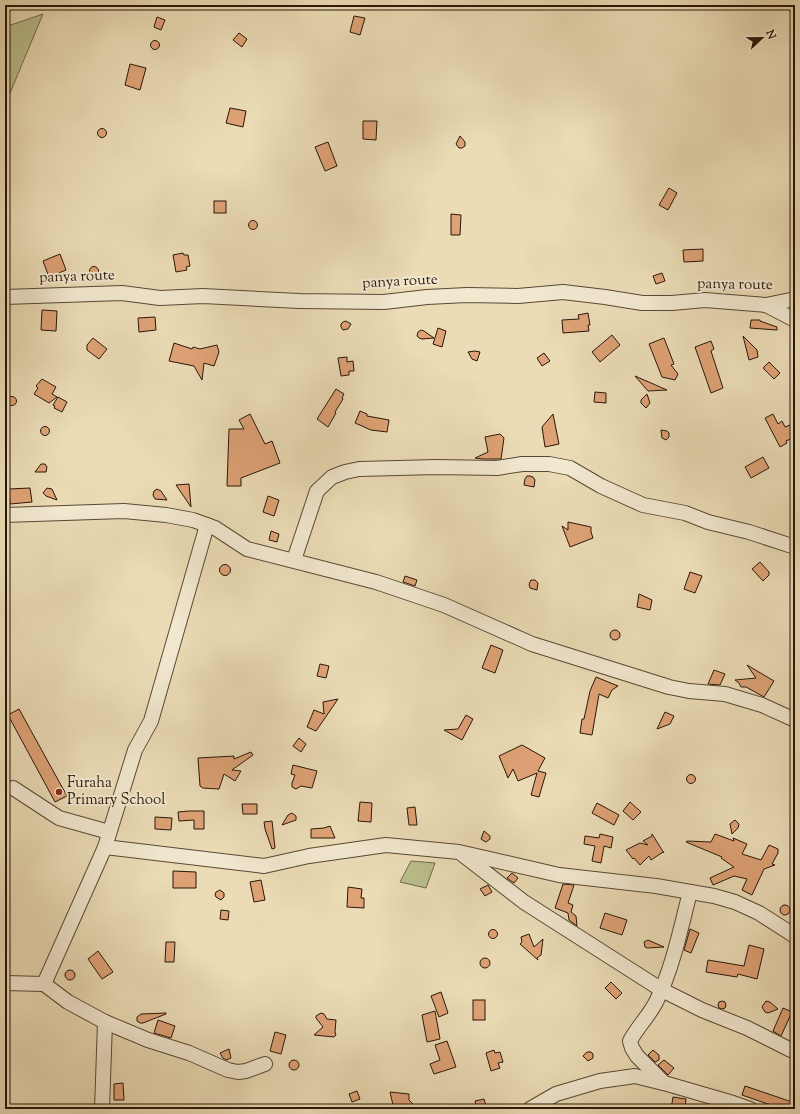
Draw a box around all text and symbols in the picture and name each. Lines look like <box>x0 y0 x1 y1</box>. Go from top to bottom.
north arrow <box>742 18 782 58</box>
text: N <box>761 27 779 42</box>
street label: panya route <box>39 265 115 289</box>
street label: panya route <box>362 270 438 294</box>
street label: panya route <box>697 274 773 296</box>
place label: Furaha Primary School <box>67 773 165 811</box>
marker: Furaha Primary School <box>54 787 64 797</box>

